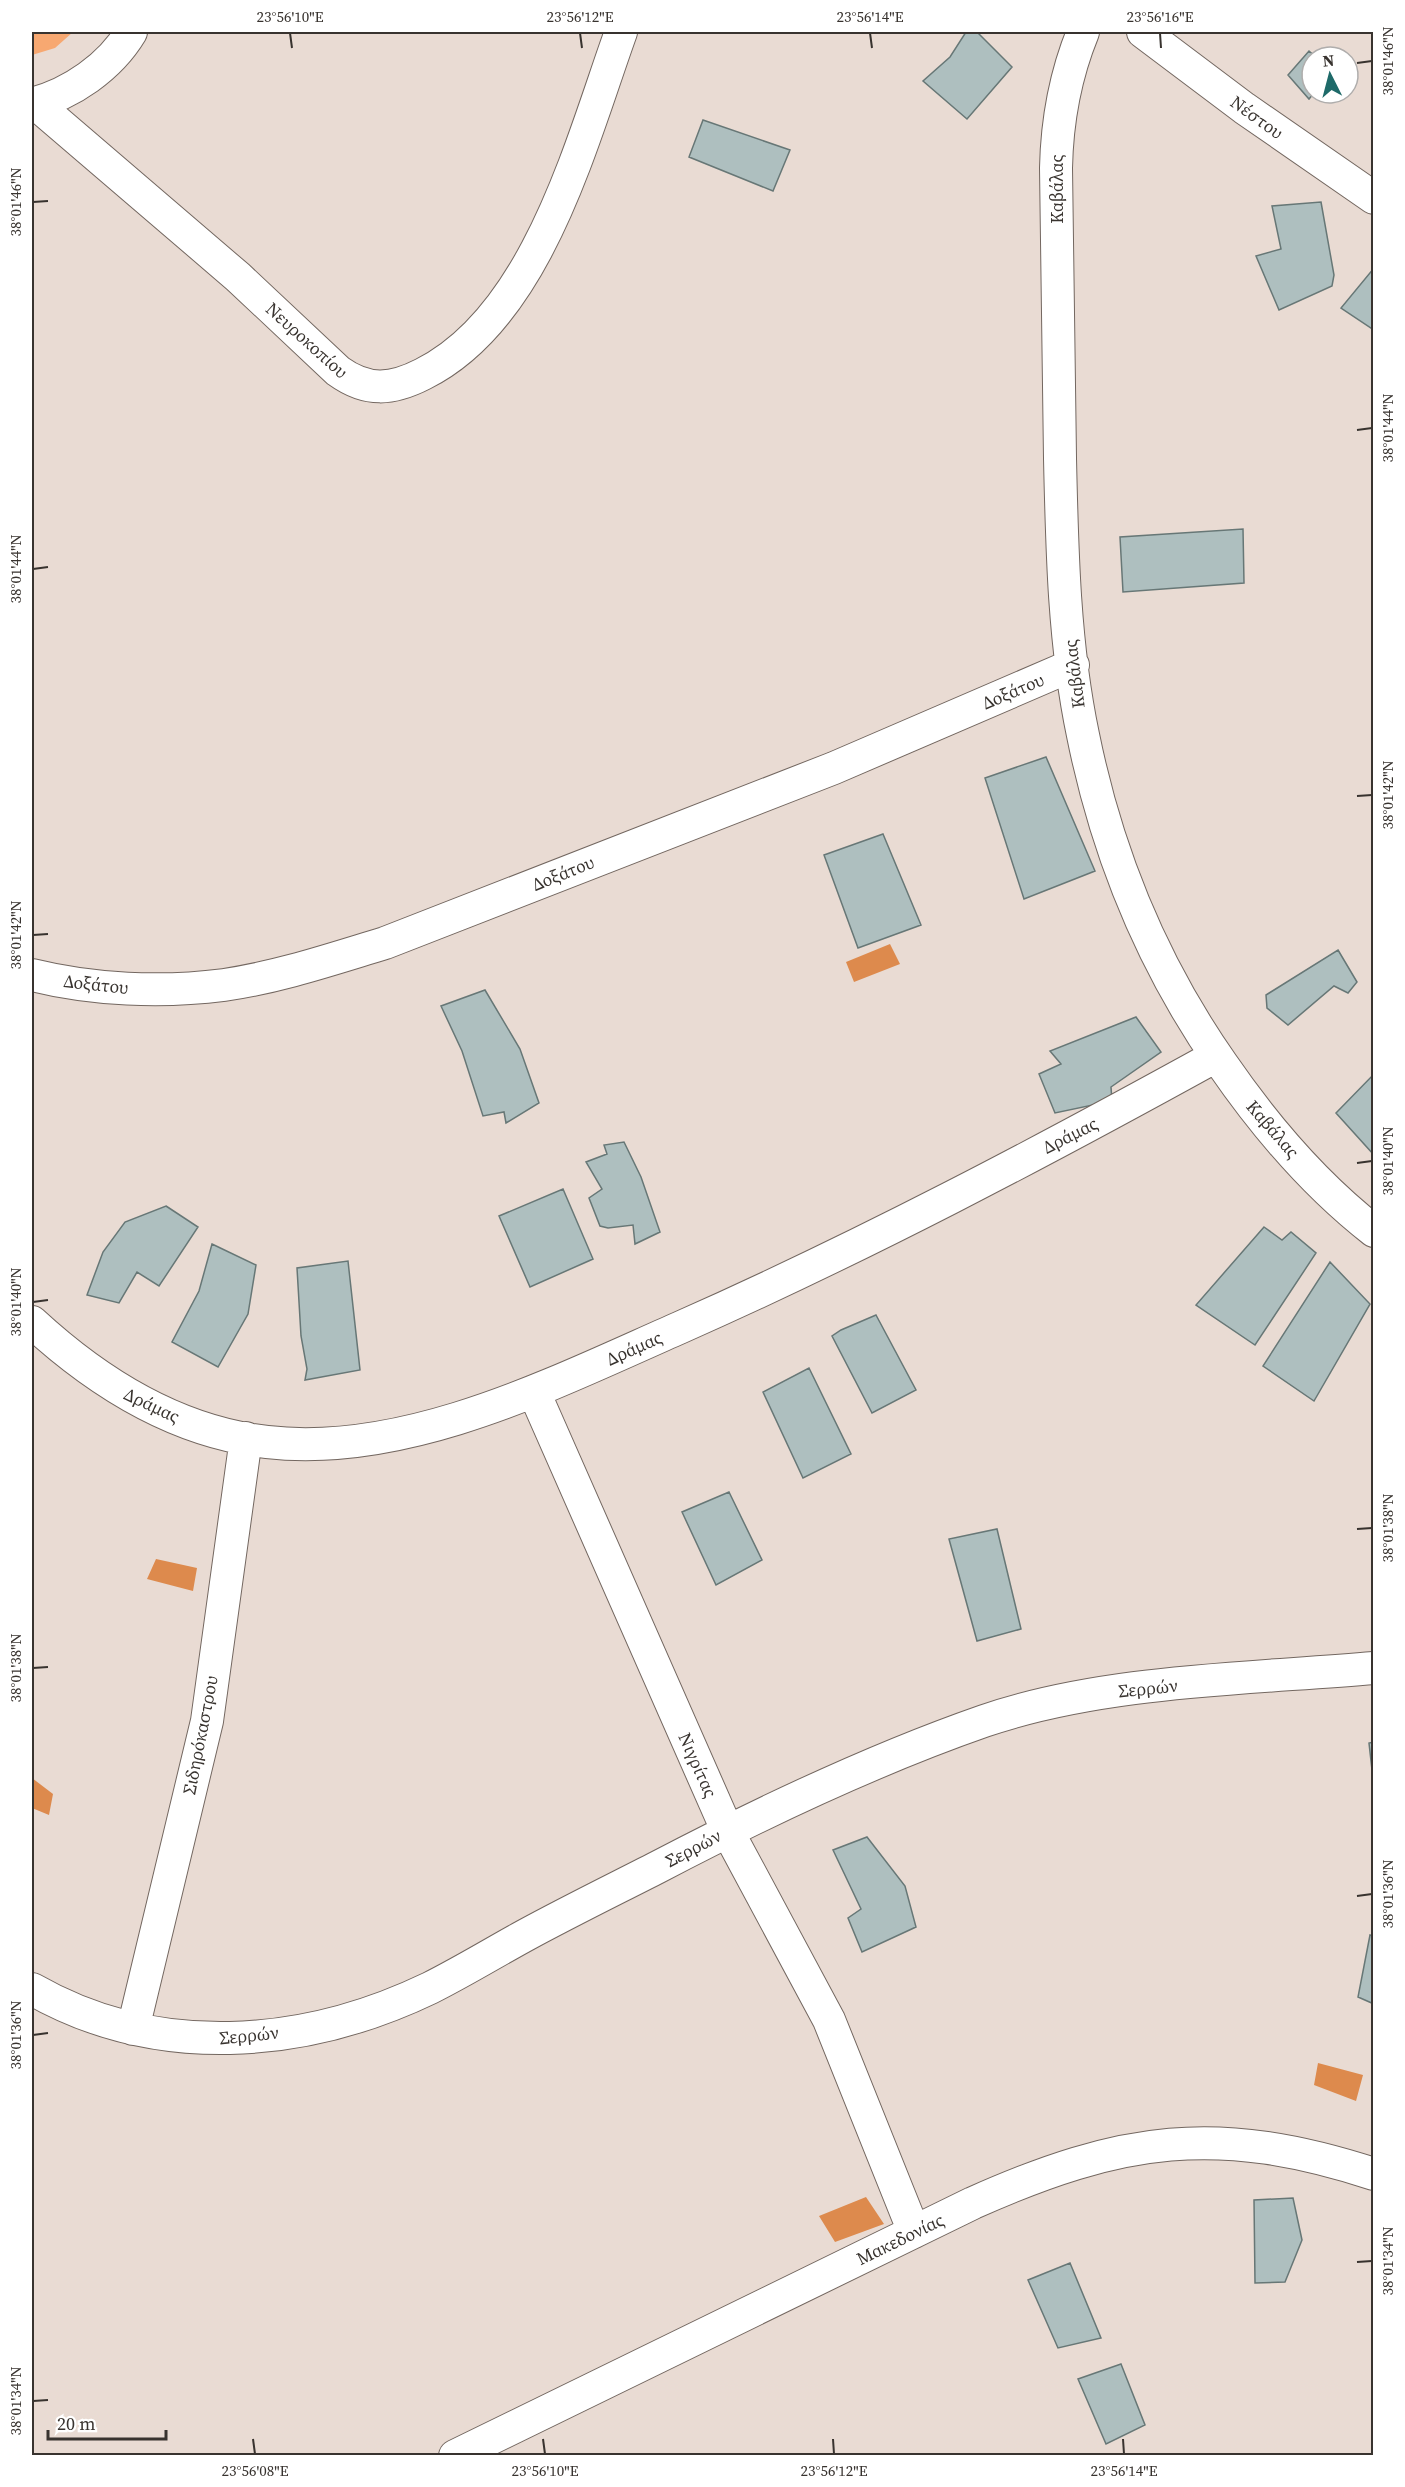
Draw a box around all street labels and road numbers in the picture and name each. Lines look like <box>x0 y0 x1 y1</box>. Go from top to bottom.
street label: Νέστου <box>1226 89 1288 145</box>
street label: Καβάλας <box>1044 154 1069 224</box>
street label: Νευροκοπίου <box>260 296 354 384</box>
street label: Καβάλας <box>1057 638 1091 710</box>
street label: Δοξάτου <box>978 667 1048 715</box>
street label: Δοξάτου <box>528 849 598 897</box>
street label: Δοξάτου <box>62 968 130 1000</box>
street label: Καβάλας <box>1241 1095 1305 1163</box>
street label: Δράμας <box>1038 1111 1102 1159</box>
street label: Δράμας <box>602 1325 666 1371</box>
street label: Δράμας <box>120 1381 184 1429</box>
street label: Σερρών <box>1117 1672 1179 1704</box>
street label: Σιδηρόκαστρου <box>176 1673 224 1797</box>
street label: Νιγρίτας <box>673 1729 723 1801</box>
street label: Σερρών <box>661 1823 725 1873</box>
street label: Σερρών <box>218 2019 280 2051</box>
street label: Μακεδονίας <box>852 2207 948 2271</box>

